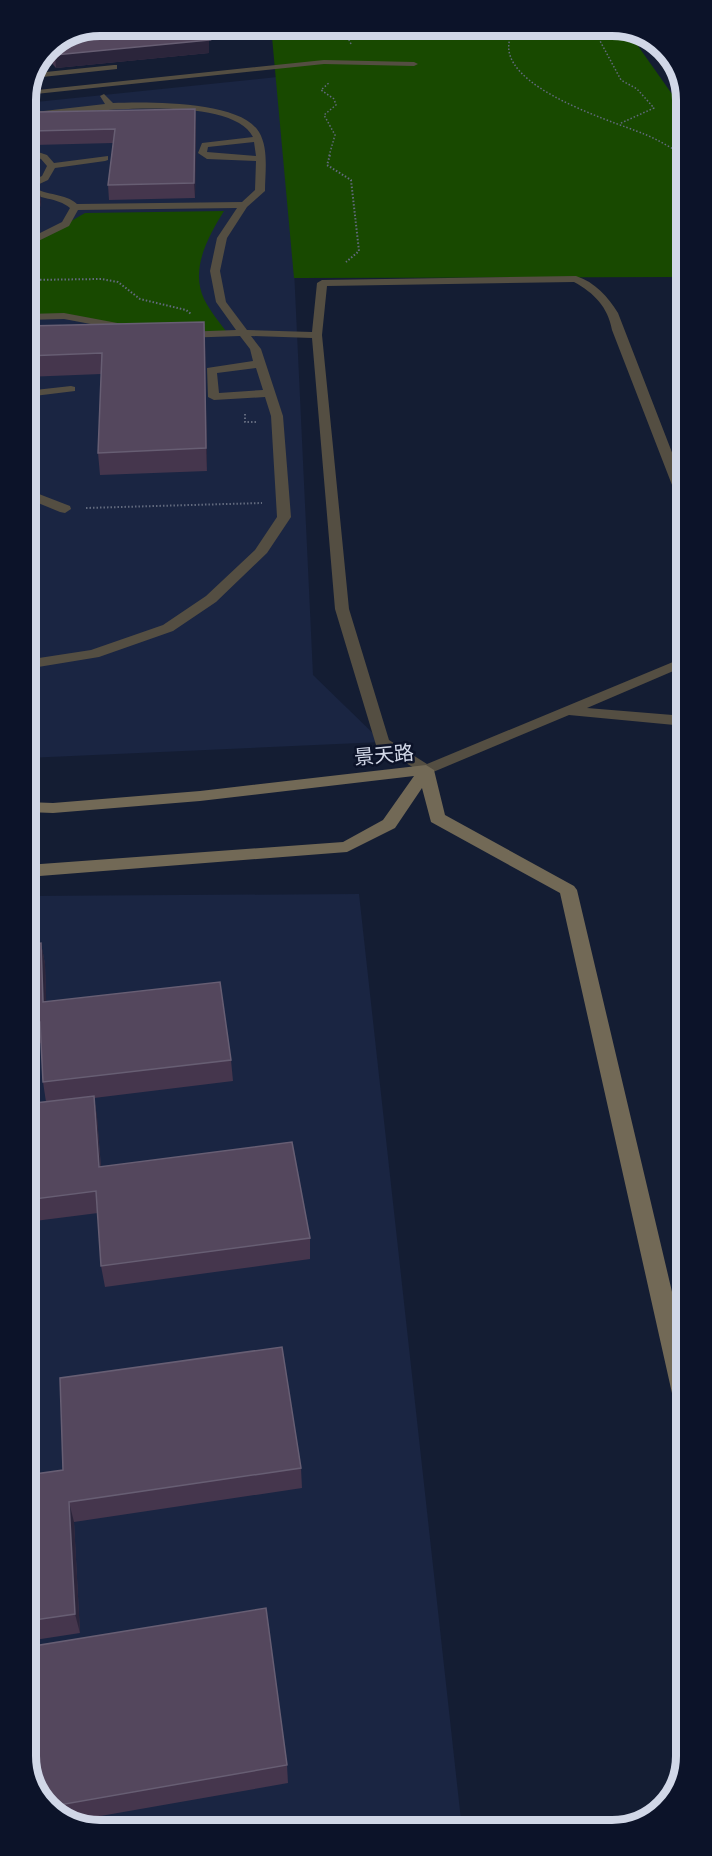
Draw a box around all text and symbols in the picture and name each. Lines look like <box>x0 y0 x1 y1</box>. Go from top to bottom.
street label: 景天路 <box>353 739 415 769</box>

